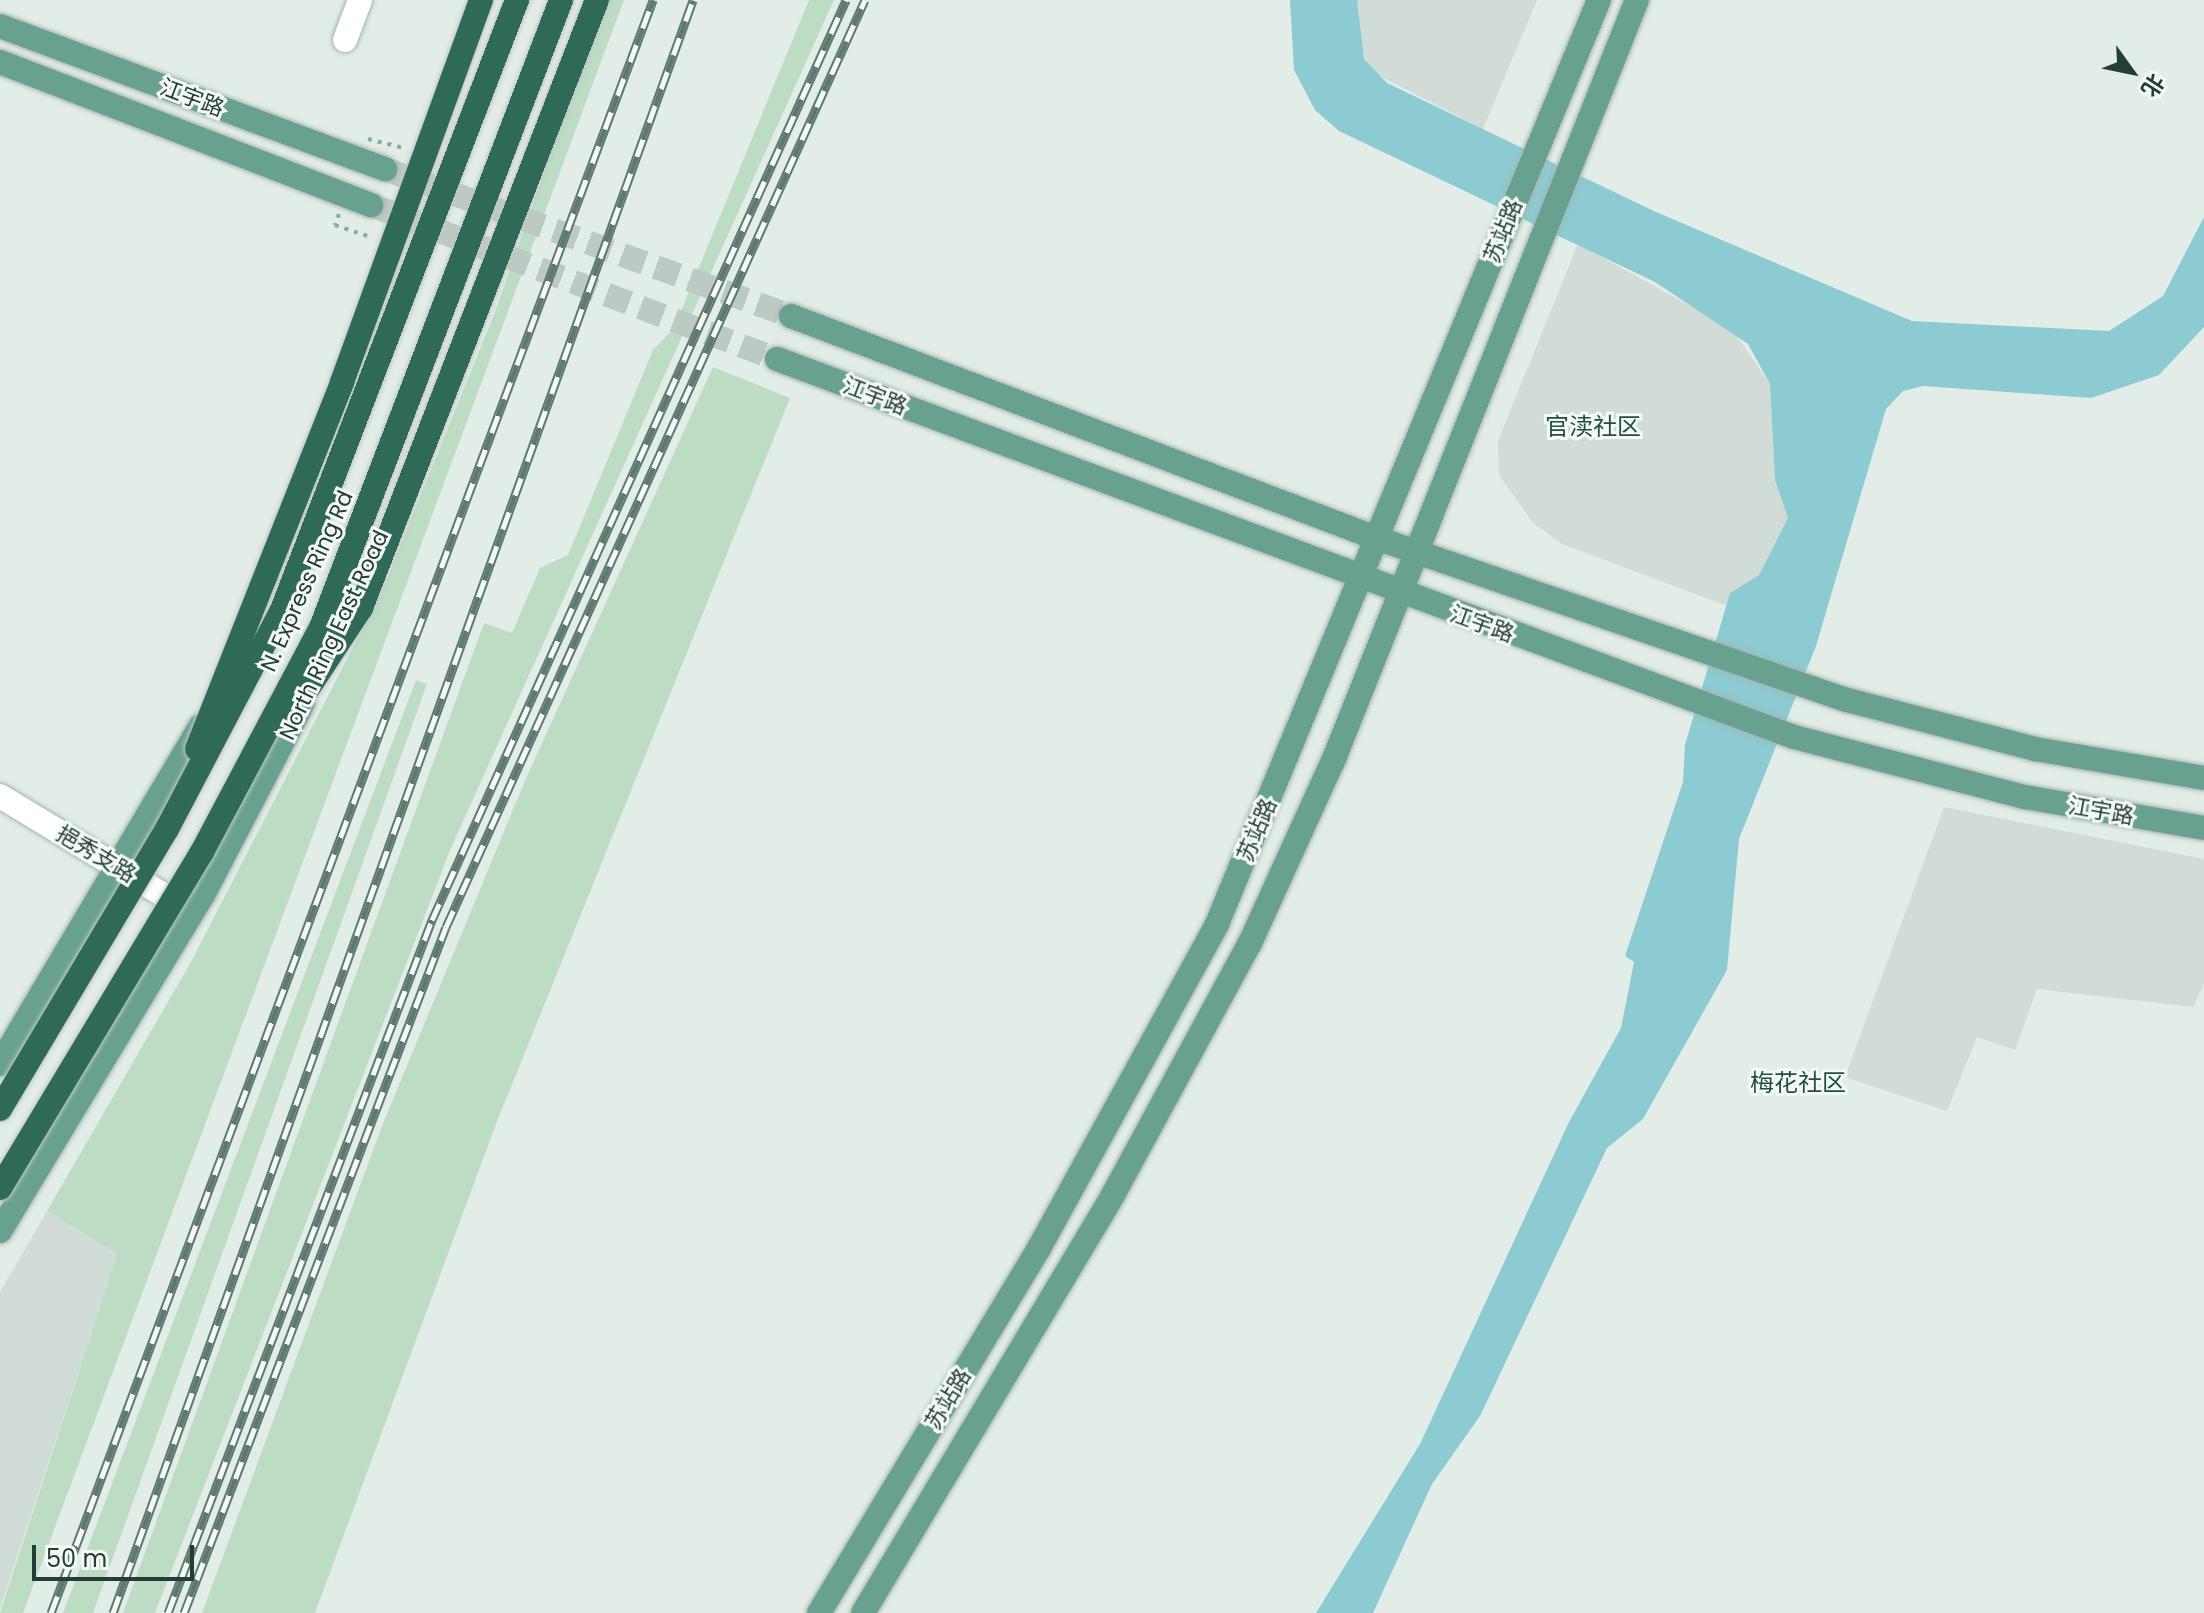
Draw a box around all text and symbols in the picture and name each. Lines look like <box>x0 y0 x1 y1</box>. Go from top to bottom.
north arrow <box>2092 32 2172 112</box>
text: 北 <box>2134 68 2172 103</box>
street label: 江宇路 <box>156 74 228 122</box>
street label: 苏站路 <box>1478 195 1528 267</box>
street label: 江宇路 <box>839 372 911 420</box>
district label: 官渎社区 <box>1545 413 1641 441</box>
street label: N. Express Ring Rd <box>255 486 359 676</box>
street label: North Ring East Road <box>274 526 394 744</box>
street label: 江宇路 <box>1446 600 1518 648</box>
street label: 江宇路 <box>2066 792 2136 830</box>
street label: 苏站路 <box>1232 794 1282 866</box>
street label: 挹秀支路 <box>51 820 141 888</box>
district label: 梅花社区 <box>1750 1069 1846 1097</box>
street label: 苏站路 <box>920 1364 976 1434</box>
scale bar <box>36 1529 198 1579</box>
text: 50 m <box>46 1542 107 1575</box>

